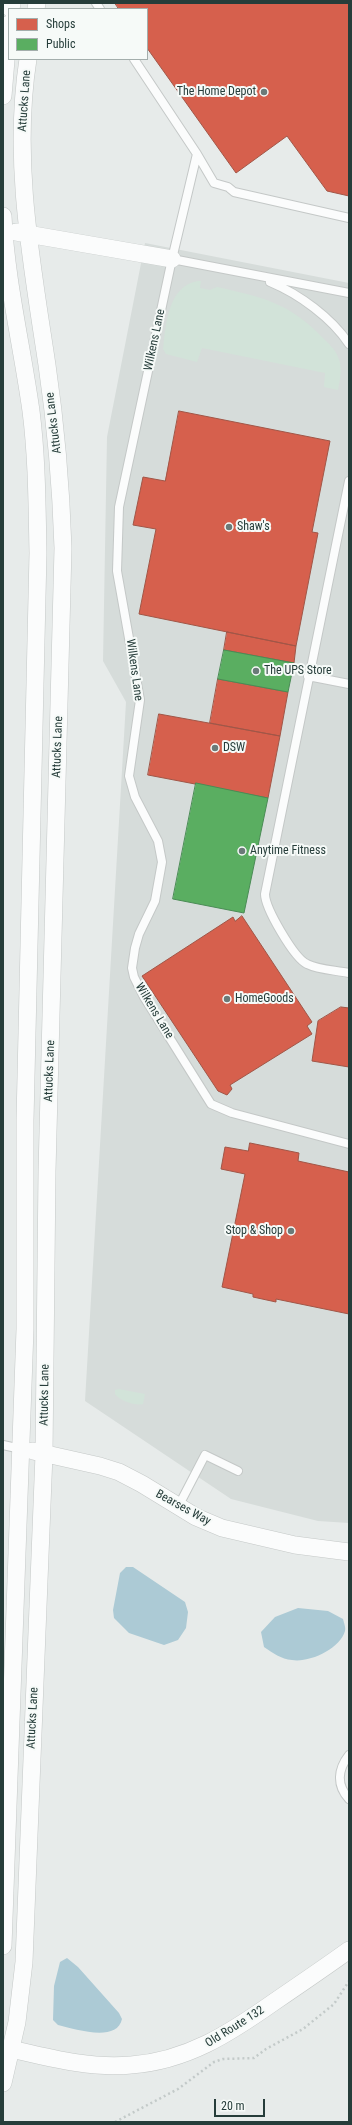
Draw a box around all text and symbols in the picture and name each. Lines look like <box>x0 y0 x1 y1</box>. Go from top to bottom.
legend <box>8 8 148 60</box>
text: Shops <box>46 17 75 31</box>
text: Public <box>46 37 75 51</box>
street label: Attucks Lane <box>16 70 34 132</box>
place label: The Home Depot <box>177 85 256 99</box>
marker: The Home Depot <box>259 87 269 97</box>
street label: Wilkens Lane <box>141 308 169 372</box>
street label: Attucks Lane <box>43 391 65 455</box>
place label: Shaw's <box>237 520 270 534</box>
marker: Shaw's <box>224 522 234 532</box>
street label: Wilkens Lane <box>123 638 145 702</box>
place label: The UPS Store <box>264 664 332 678</box>
marker: The UPS Store <box>251 666 261 676</box>
street label: Attucks Lane <box>50 716 66 778</box>
place label: DSW <box>223 741 245 755</box>
marker: DSW <box>210 743 220 753</box>
place label: Anytime Fitness <box>250 844 326 858</box>
marker: Anytime Fitness <box>237 846 247 856</box>
street label: Wilkens Lane <box>132 981 176 1041</box>
place label: HomeGoods <box>235 992 294 1006</box>
marker: HomeGoods <box>222 994 232 1004</box>
street label: Attucks Lane <box>42 1040 58 1102</box>
place label: Stop & Shop <box>225 1224 283 1238</box>
marker: Stop & Shop <box>286 1226 296 1236</box>
street label: Attucks Lane <box>37 1364 53 1426</box>
street label: Bearses Way <box>153 1487 213 1529</box>
street label: Attucks Lane <box>24 1687 42 1749</box>
street label: Old Route 132 <box>203 2003 267 2051</box>
scale bar <box>216 2091 267 2117</box>
text: 20 m <box>221 2099 245 2113</box>

